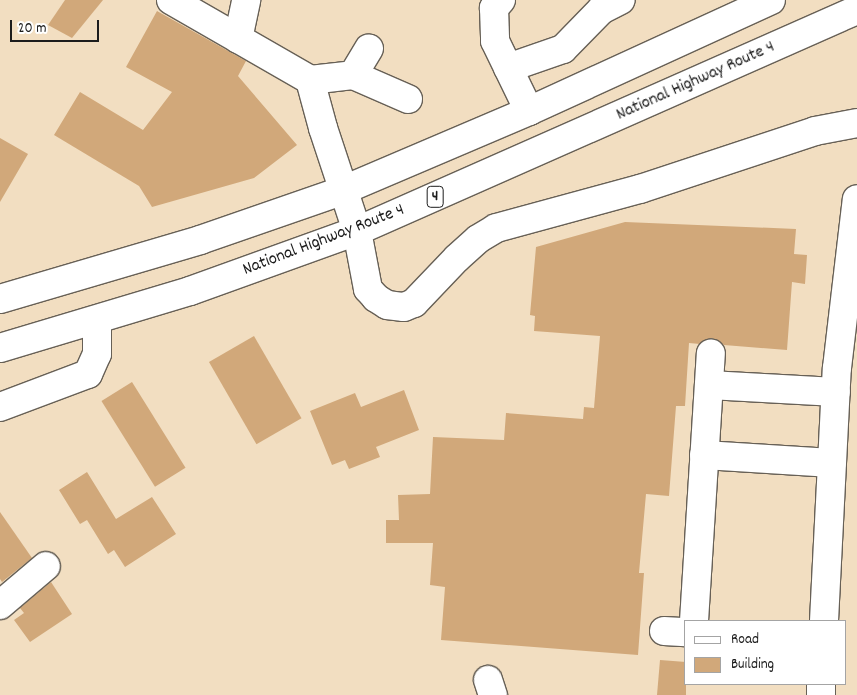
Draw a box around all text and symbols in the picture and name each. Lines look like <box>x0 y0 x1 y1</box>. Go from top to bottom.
scale bar <box>12 10 101 42</box>
text: 20 m <box>18 18 46 40</box>
street label: National Highway Route 4 <box>613 37 779 127</box>
road number: 4 <box>426 183 444 210</box>
street label: National Highway Route 4 <box>240 200 408 282</box>
legend <box>684 620 847 685</box>
text: Road <box>731 629 759 651</box>
text: Building <box>731 654 774 676</box>

